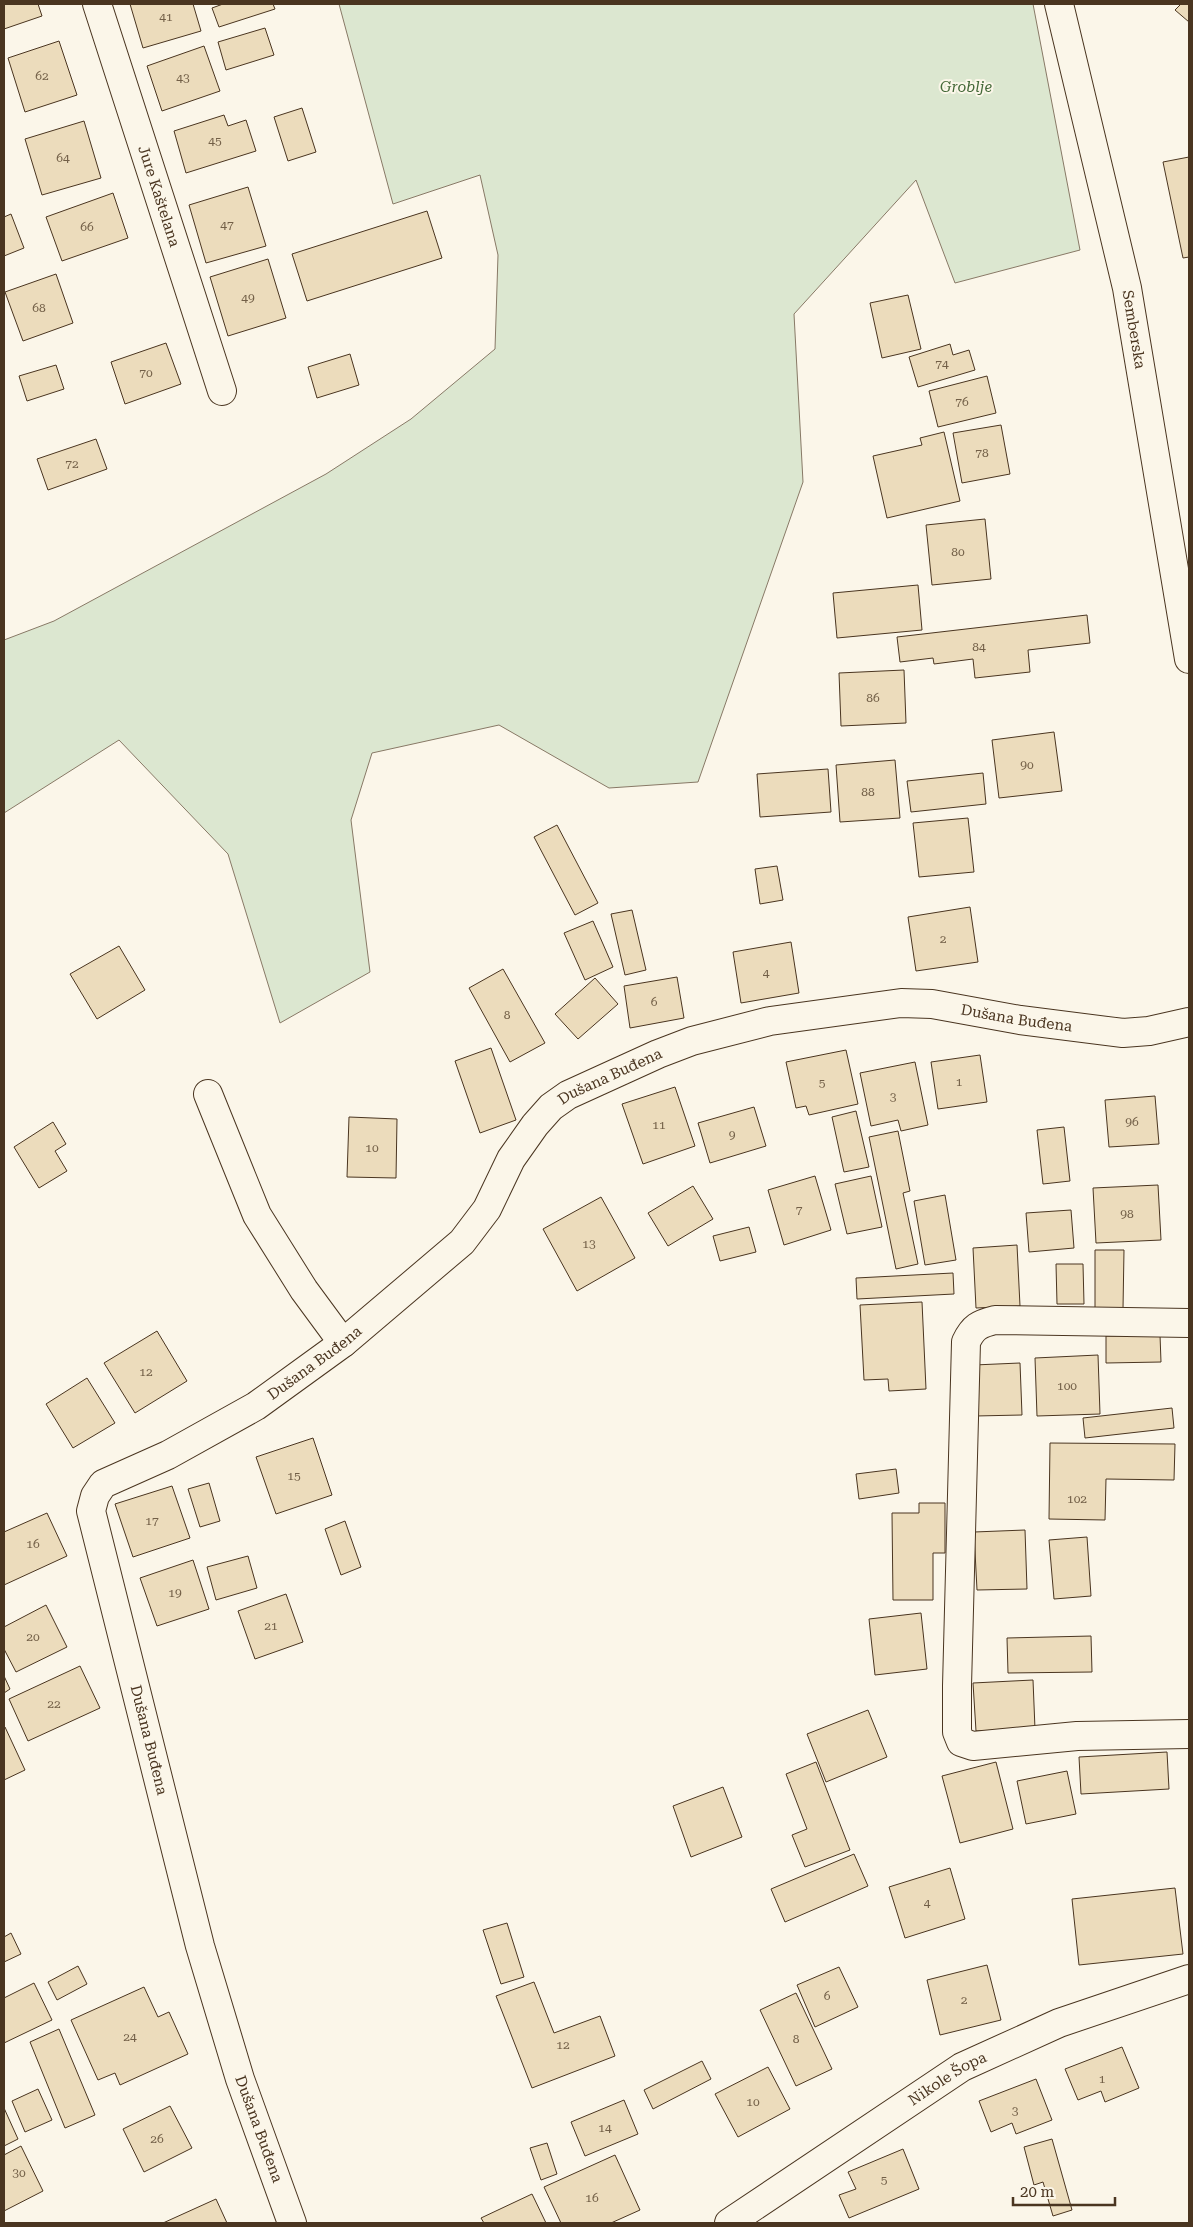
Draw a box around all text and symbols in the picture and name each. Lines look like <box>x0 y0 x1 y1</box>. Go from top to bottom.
house number: 41 <box>159 10 173 24</box>
house number: 62 <box>35 69 49 83</box>
house number: 43 <box>176 71 190 85</box>
park label: Groblje <box>940 78 992 96</box>
house number: 45 <box>208 134 222 148</box>
street label: Jure Kaštelana <box>134 143 184 249</box>
house number: 64 <box>56 151 70 165</box>
house number: 47 <box>220 218 234 232</box>
house number: 66 <box>80 220 94 234</box>
street label: Semberska <box>1118 289 1149 370</box>
house number: 49 <box>241 291 255 305</box>
house number: 68 <box>32 301 46 315</box>
house number: 74 <box>935 357 949 371</box>
house number: 70 <box>139 366 153 380</box>
house number: 76 <box>955 395 969 409</box>
house number: 78 <box>975 446 989 460</box>
house number: 72 <box>65 457 79 471</box>
house number: 80 <box>951 545 965 559</box>
house number: 84 <box>972 640 986 654</box>
house number: 86 <box>866 691 880 705</box>
house number: 90 <box>1020 758 1034 772</box>
house number: 88 <box>861 785 875 799</box>
house number: 2 <box>940 932 947 946</box>
house number: 4 <box>763 966 770 980</box>
house number: 6 <box>651 995 658 1009</box>
street label: Dušana Buđena <box>959 1000 1073 1036</box>
house number: 8 <box>504 1008 511 1022</box>
street label: Dušana Buđena <box>554 1044 665 1108</box>
house number: 1 <box>956 1075 963 1089</box>
house number: 5 <box>819 1076 826 1090</box>
house number: 3 <box>890 1090 897 1104</box>
house number: 96 <box>1125 1115 1139 1129</box>
house number: 11 <box>652 1118 666 1132</box>
house number: 9 <box>729 1128 736 1142</box>
house number: 10 <box>365 1141 379 1155</box>
house number: 7 <box>796 1203 803 1217</box>
house number: 98 <box>1120 1207 1134 1221</box>
house number: 13 <box>582 1237 596 1251</box>
street label: Dušana Buđena <box>264 1322 365 1404</box>
house number: 12 <box>139 1365 153 1379</box>
house number: 100 <box>1057 1379 1077 1393</box>
house number: 15 <box>287 1469 301 1483</box>
house number: 102 <box>1067 1492 1087 1506</box>
house number: 17 <box>145 1514 159 1528</box>
house number: 16 <box>26 1537 40 1551</box>
house number: 19 <box>168 1586 182 1600</box>
house number: 21 <box>264 1619 278 1633</box>
house number: 20 <box>26 1630 40 1644</box>
street label: Dušana Buđena <box>127 1683 171 1797</box>
house number: 22 <box>47 1697 61 1711</box>
house number: 4 <box>924 1896 931 1910</box>
house number: 6 <box>824 1989 831 2003</box>
house number: 2 <box>961 1993 968 2007</box>
house number: 24 <box>123 2030 137 2044</box>
house number: 8 <box>793 2032 800 2046</box>
house number: 12 <box>556 2038 570 2052</box>
street label: Nikole Šopa <box>905 2048 989 2109</box>
house number: 1 <box>1099 2072 1106 2086</box>
street label: Dušana Buđena <box>231 2073 287 2185</box>
house number: 10 <box>746 2095 760 2109</box>
house number: 3 <box>1012 2104 1019 2118</box>
house number: 14 <box>598 2121 612 2135</box>
house number: 26 <box>150 2132 164 2146</box>
house number: 30 <box>12 2166 26 2180</box>
house number: 5 <box>881 2173 888 2187</box>
scale bar <box>1013 2174 1116 2206</box>
text: 20 m <box>1020 2183 1055 2201</box>
house number: 16 <box>585 2191 599 2205</box>

